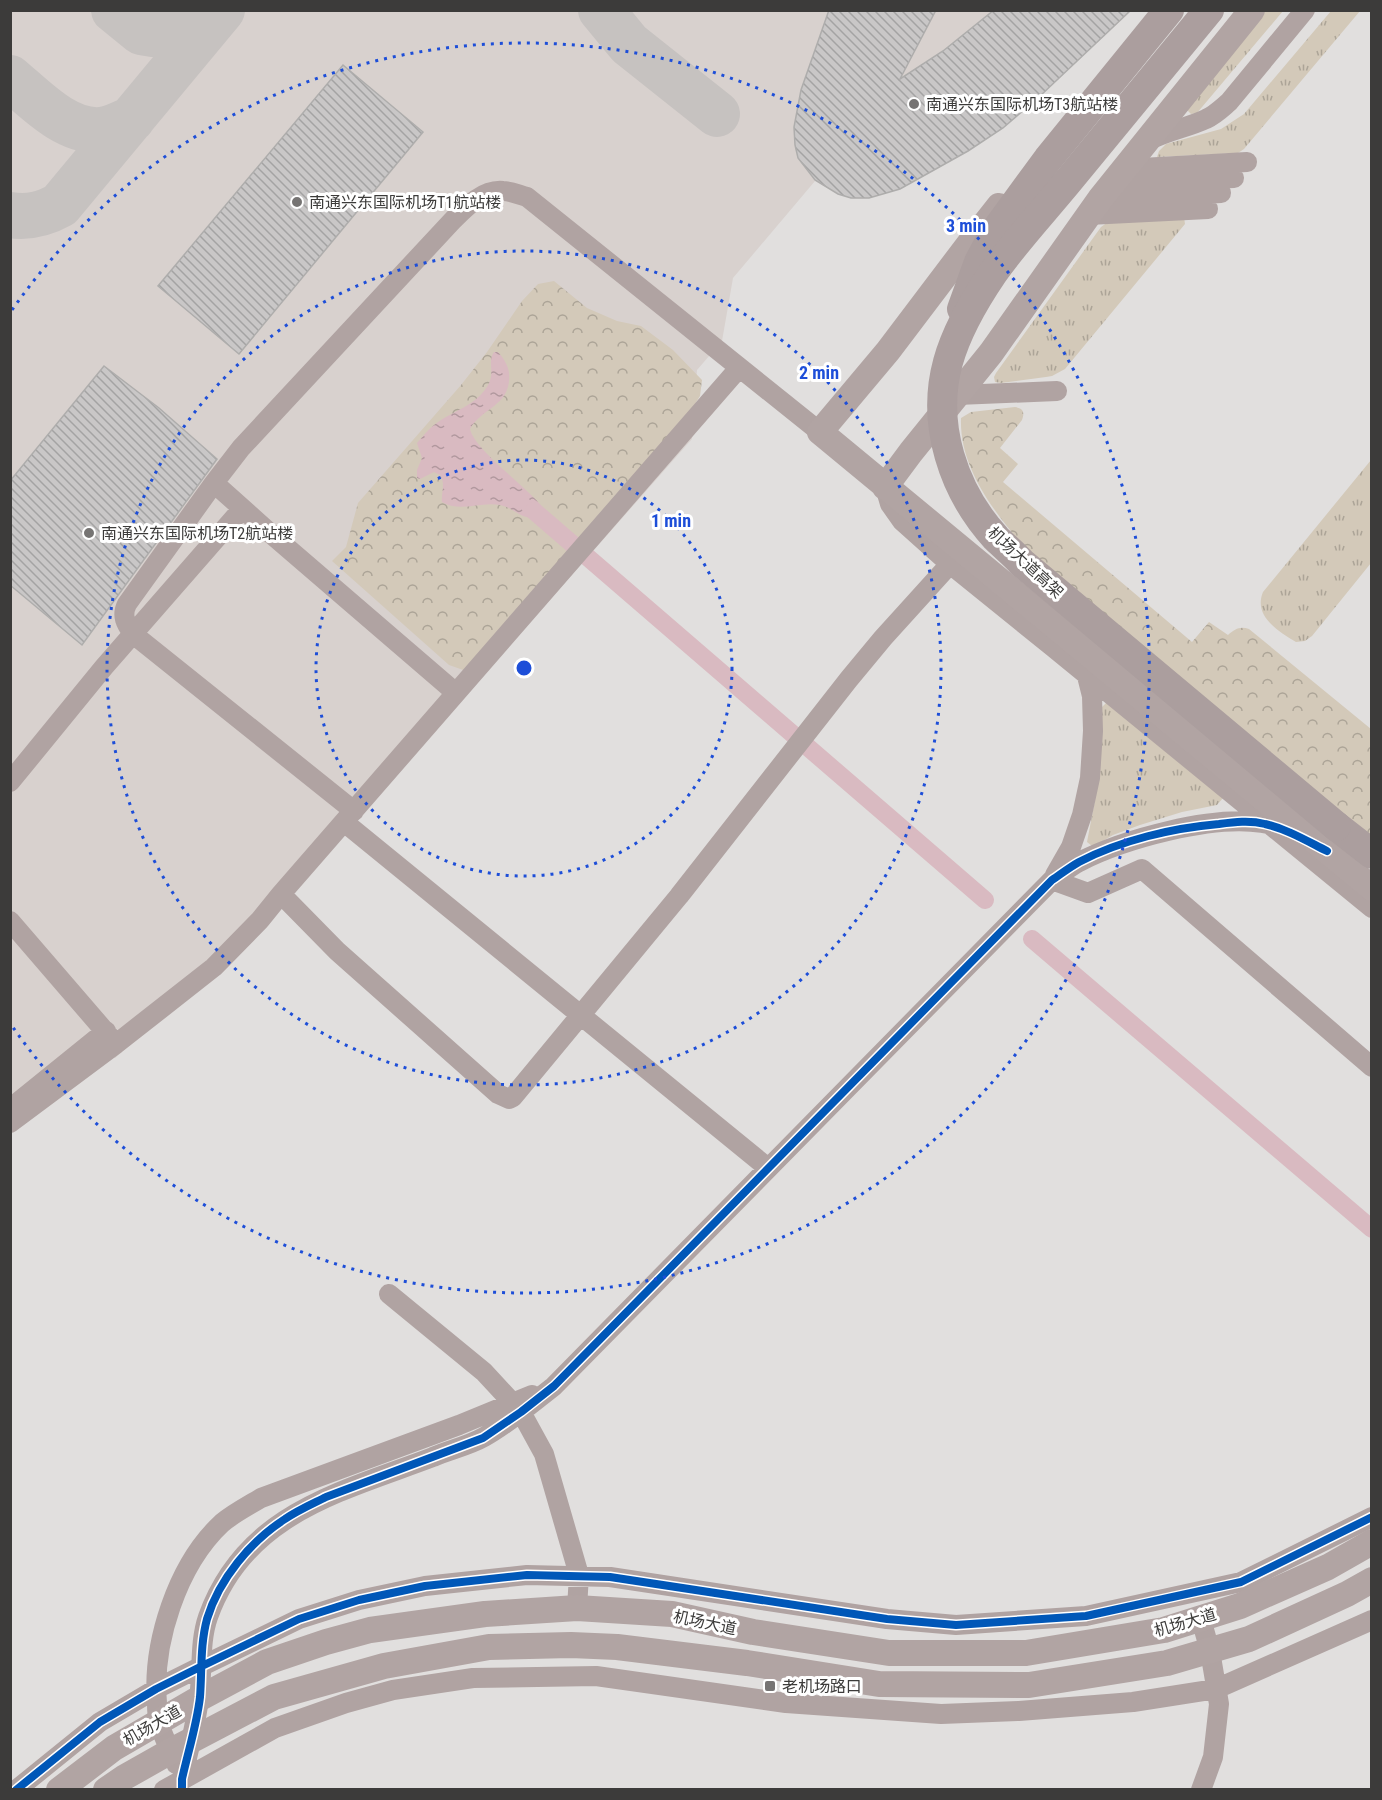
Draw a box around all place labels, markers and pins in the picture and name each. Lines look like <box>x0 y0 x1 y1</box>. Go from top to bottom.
place label: 南通兴东国际机场T3航站楼 <box>926 95 1118 114</box>
marker: 南通兴东国际机场T3航站楼 <box>907 97 921 111</box>
place label: 南通兴东国际机场T1航站楼 <box>309 193 501 212</box>
marker: 南通兴东国际机场T1航站楼 <box>290 195 304 209</box>
place label: 南通兴东国际机场T2航站楼 <box>101 524 293 543</box>
marker: 南通兴东国际机场T2航站楼 <box>82 526 96 540</box>
centre of rings <box>514 658 534 678</box>
place label: 老机场路口 <box>782 1677 862 1696</box>
marker: 老机场路口 <box>763 1679 777 1693</box>

